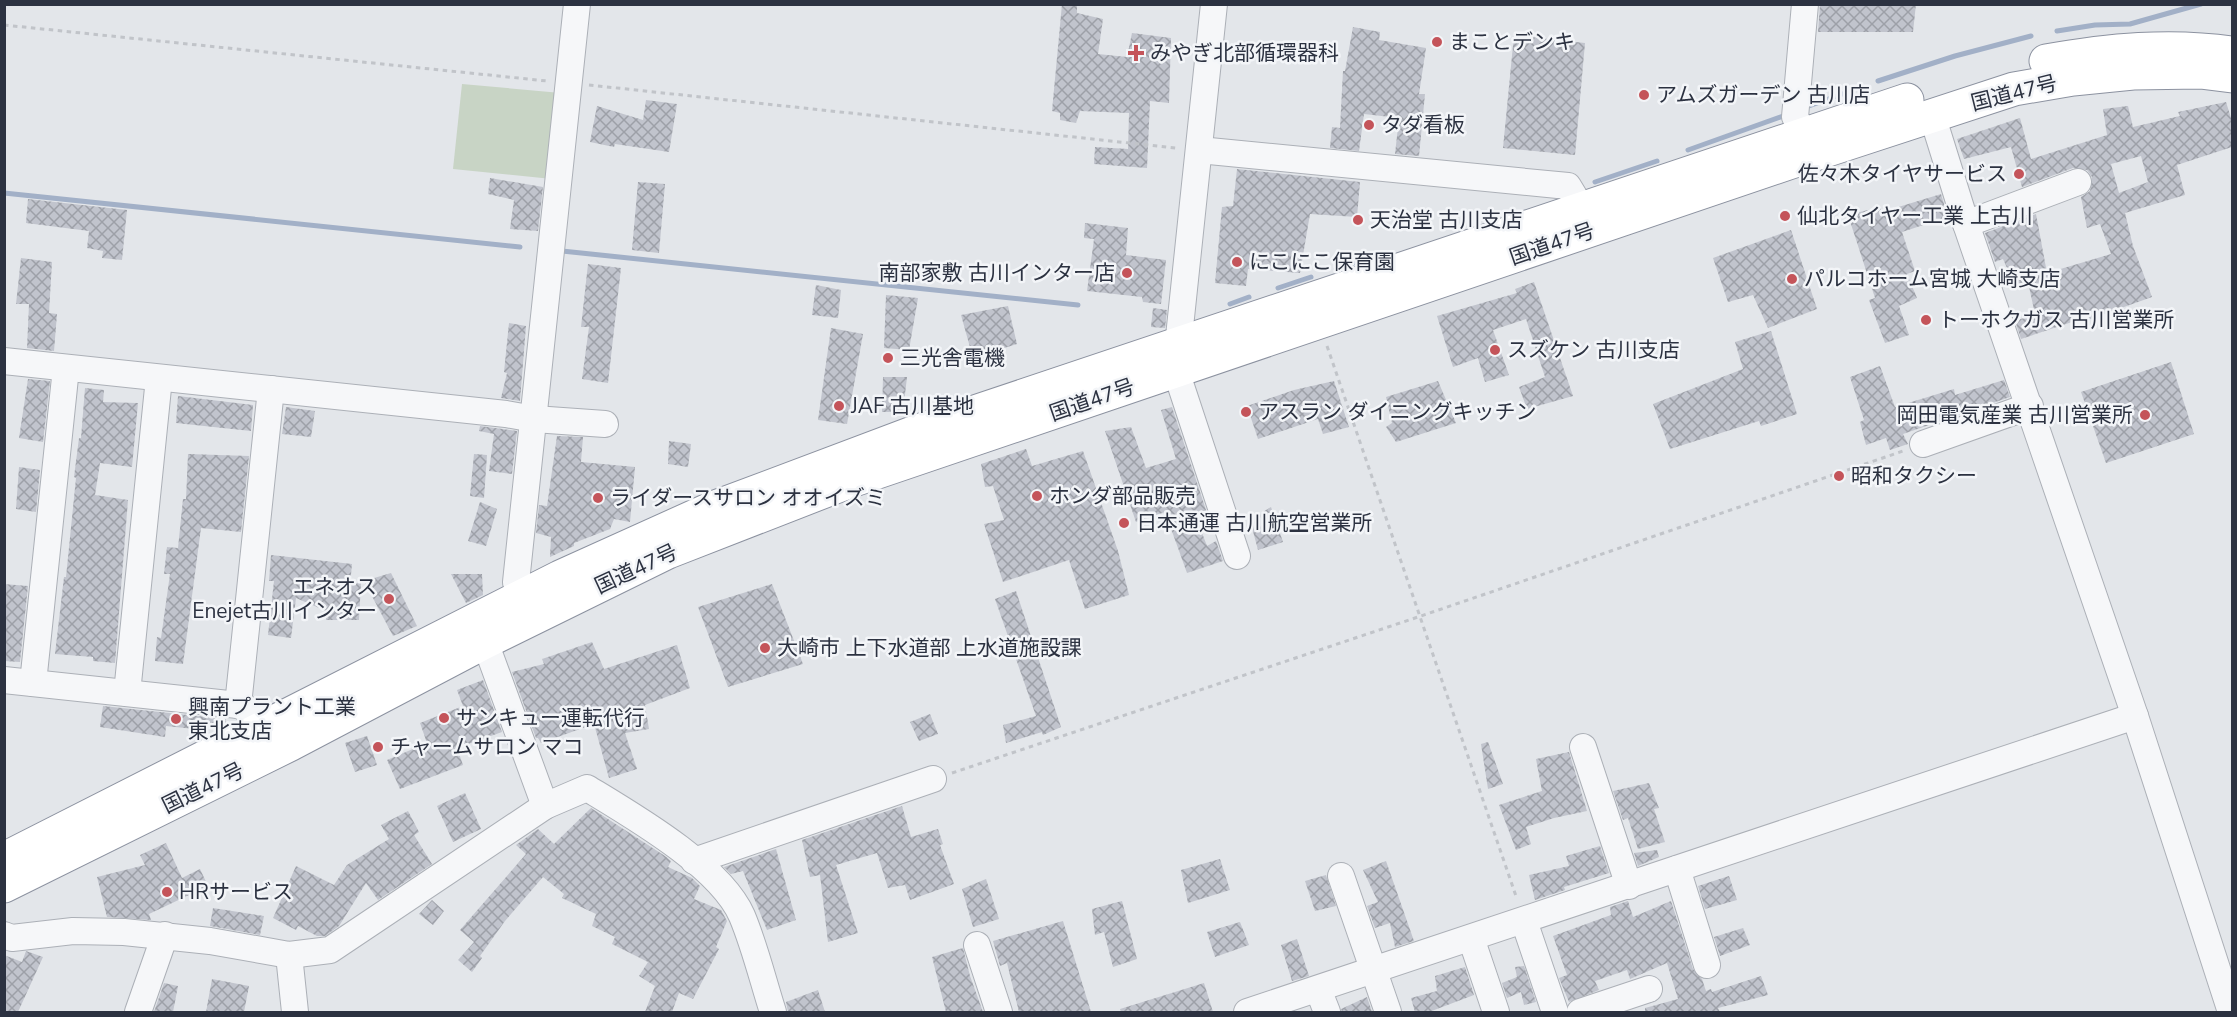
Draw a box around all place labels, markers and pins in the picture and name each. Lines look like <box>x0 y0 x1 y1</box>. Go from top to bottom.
place label: まことデンキ <box>1449 28 1575 56</box>
marker: まことデンキ <box>1430 35 1444 49</box>
place label: みやぎ北部循環器科 <box>1150 39 1339 67</box>
marker: みやぎ北部循環器科 <box>1127 44 1145 62</box>
place label: アムズガーデン 古川店 <box>1656 81 1870 109</box>
marker: アムズガーデン 古川店 <box>1637 88 1651 102</box>
place label: タダ看板 <box>1381 111 1465 139</box>
marker: タダ看板 <box>1362 118 1376 132</box>
place label: 佐々木タイヤサービス <box>1798 160 2007 188</box>
marker: 佐々木タイヤサービス <box>2012 167 2026 181</box>
place label: 仙北タイヤー工業 上古川 <box>1797 202 2033 230</box>
place label: 天治堂 古川支店 <box>1370 206 1522 234</box>
marker: 仙北タイヤー工業 上古川 <box>1778 209 1792 223</box>
marker: 天治堂 古川支店 <box>1351 213 1365 227</box>
place label: にこにこ保育園 <box>1249 248 1395 276</box>
marker: にこにこ保育園 <box>1230 255 1244 269</box>
place label: 南部家敷 古川インター店 <box>879 259 1115 287</box>
place label: パルコホーム宮城 大崎支店 <box>1804 265 2060 293</box>
marker: 南部家敷 古川インター店 <box>1120 266 1134 280</box>
marker: パルコホーム宮城 大崎支店 <box>1785 272 1799 286</box>
place label: トーホクガス 古川営業所 <box>1938 306 2174 334</box>
marker: トーホクガス 古川営業所 <box>1919 313 1933 327</box>
place label: スズケン 古川支店 <box>1507 336 1680 364</box>
marker: スズケン 古川支店 <box>1488 343 1502 357</box>
place label: 三光舎電機 <box>900 344 1005 372</box>
marker: 三光舎電機 <box>881 351 895 365</box>
place label: JAF 古川基地 <box>850 392 974 420</box>
place label: アスラン ダイニングキッチン <box>1258 398 1536 426</box>
marker: JAF 古川基地 <box>832 399 846 413</box>
place label: 岡田電気産業 古川営業所 <box>1897 401 2133 429</box>
marker: アスラン ダイニングキッチン <box>1239 405 1253 419</box>
marker: 岡田電気産業 古川営業所 <box>2138 408 2152 422</box>
place label: 昭和タクシー <box>1851 462 1977 490</box>
marker: 昭和タクシー <box>1832 469 1846 483</box>
place label: ホンダ部品販売 <box>1049 482 1196 510</box>
place label: ライダースサロン オオイズミ <box>610 484 886 512</box>
marker: ホンダ部品販売 <box>1030 489 1044 503</box>
marker: ライダースサロン オオイズミ <box>591 491 605 505</box>
place label: 日本通運 古川航空営業所 <box>1136 509 1372 537</box>
marker: 日本通運 古川航空営業所 <box>1117 516 1131 530</box>
place label: エネオス Enejet古川インター <box>192 573 377 625</box>
marker: エネオス Enejet古川インター <box>382 592 396 606</box>
place label: 大崎市 上下水道部 上水道施設課 <box>777 634 1082 662</box>
marker: 大崎市 上下水道部 上水道施設課 <box>758 641 772 655</box>
place label: 興南プラント工業 東北支店 <box>188 693 356 745</box>
place label: サンキュー運転代行 <box>456 704 645 732</box>
marker: サンキュー運転代行 <box>437 711 451 725</box>
marker: 興南プラント工業 東北支店 <box>169 712 183 726</box>
place label: チャームサロン マコ <box>390 733 584 761</box>
marker: チャームサロン マコ <box>371 740 385 754</box>
place label: HRサービス <box>179 878 293 906</box>
marker: HRサービス <box>160 885 174 899</box>

